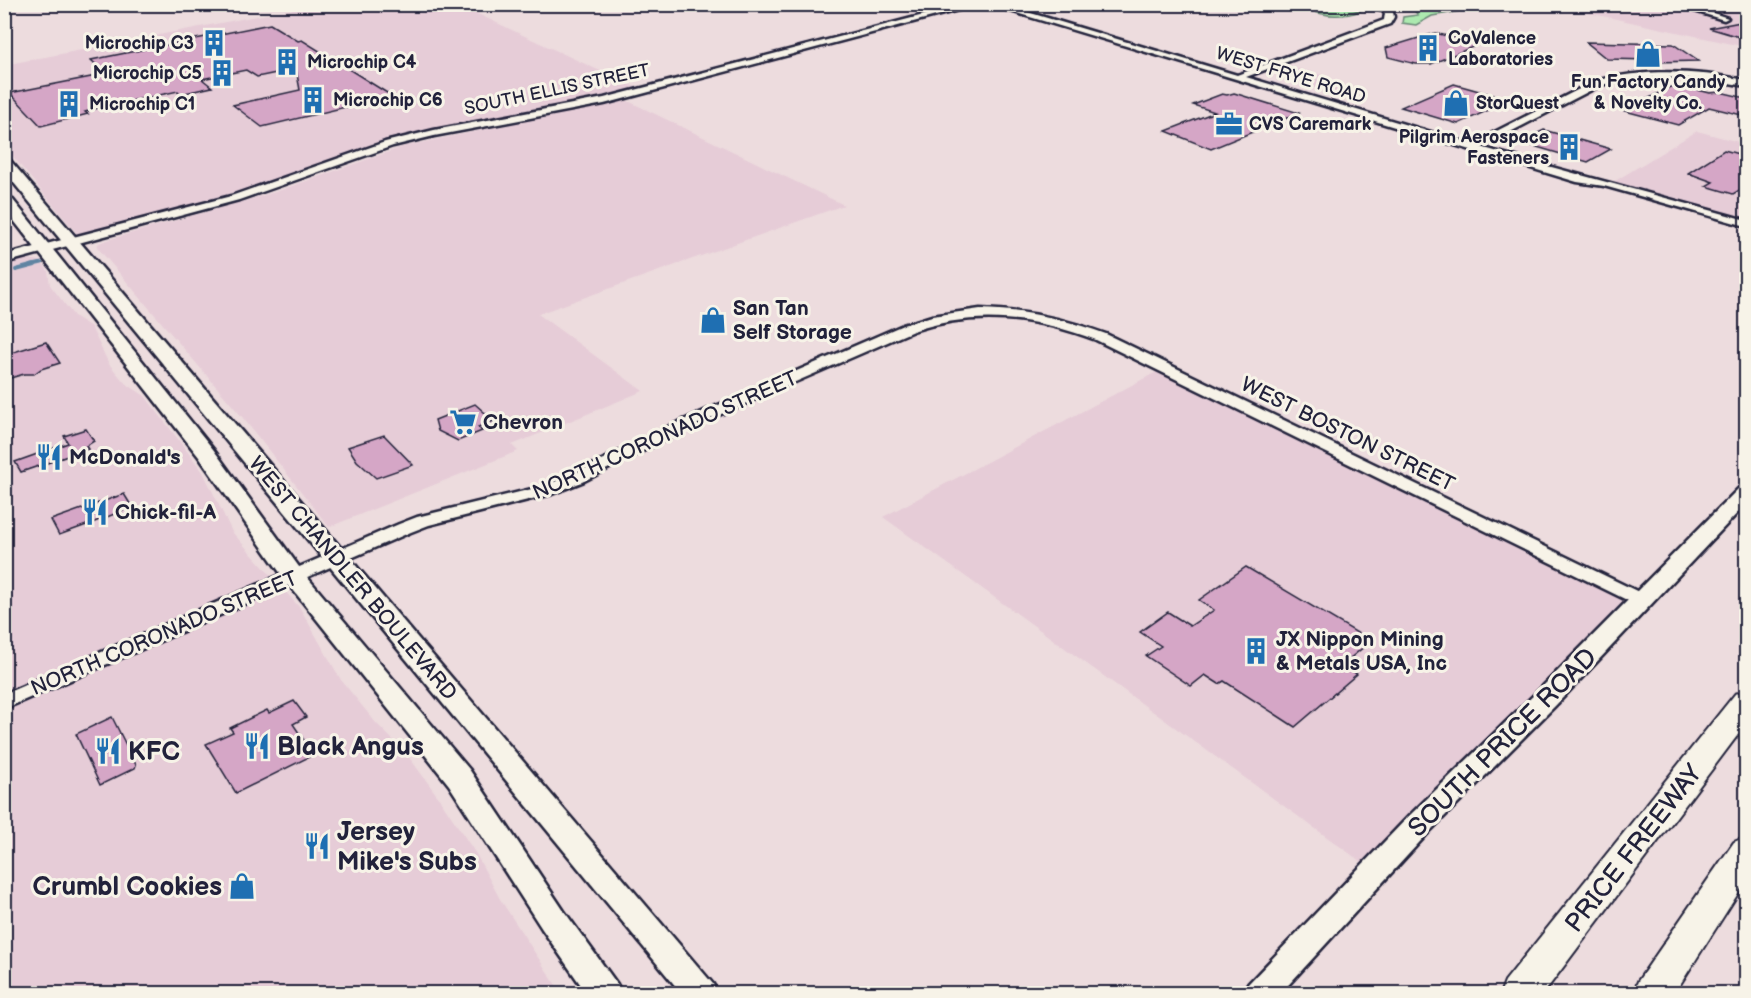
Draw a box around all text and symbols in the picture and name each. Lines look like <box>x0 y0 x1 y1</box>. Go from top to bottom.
building icon: Microchip C3 <box>199 28 229 58</box>
place label: CoValence Laboratories <box>1448 28 1553 70</box>
place label: Microchip C3 <box>85 33 194 54</box>
building icon: CoValence Laboratories <box>1413 33 1443 63</box>
shop icon: Fun Factory Candy & Novelty Co. <box>1633 39 1663 69</box>
street label: WEST FRYE ROAD <box>1213 43 1368 108</box>
building icon: Microchip C4 <box>272 47 302 77</box>
place label: Microchip C4 <box>307 52 417 73</box>
building icon: Microchip C5 <box>207 58 237 88</box>
street label: SOUTH ELLIS STREET <box>463 60 652 119</box>
place label: Microchip C5 <box>93 63 202 84</box>
place label: Fun Factory Candy & Novelty Co. <box>1571 72 1726 114</box>
building icon: Microchip C6 <box>298 85 328 115</box>
shop icon: StorQuest <box>1441 88 1471 118</box>
building icon: Microchip C1 <box>54 89 84 119</box>
place label: Microchip C6 <box>333 90 443 111</box>
place label: StorQuest <box>1476 93 1559 114</box>
place label: Microchip C1 <box>89 94 195 115</box>
office icon: CVS Caremark <box>1214 109 1244 139</box>
place label: CVS Caremark <box>1249 114 1372 135</box>
place label: Pilgrim Aerospace Fasteners <box>1399 127 1549 169</box>
building icon: Pilgrim Aerospace Fasteners <box>1554 132 1584 162</box>
place label: San Tan Self Storage <box>733 296 852 345</box>
shop icon: San Tan Self Storage <box>698 305 728 335</box>
street label: NORTH CORONADO STREET <box>529 365 802 505</box>
street label: WEST BOSTON STREET <box>1237 372 1459 497</box>
supermarket icon: Chevron <box>448 407 478 437</box>
place label: Chevron <box>483 410 563 435</box>
restaurant icon: McDonald's <box>34 442 64 472</box>
place label: McDonald's <box>69 445 181 470</box>
street label: WEST CHANDLER BOULEVARD <box>243 451 462 705</box>
restaurant icon: Chick-fil-A <box>80 497 110 527</box>
place label: Chick-fil-A <box>115 500 216 525</box>
street label: NORTH CORONADO STREET <box>27 566 302 701</box>
place label: JX Nippon Mining & Metals USA, Inc <box>1276 627 1447 676</box>
building icon: JX Nippon Mining & Metals USA, Inc <box>1241 636 1271 666</box>
street label: SOUTH PRICE ROAD <box>1402 642 1604 844</box>
restaurant icon: Black Angus <box>242 731 272 761</box>
place label: Black Angus <box>277 732 424 763</box>
restaurant icon: KFC <box>93 736 123 766</box>
place label: KFC <box>128 737 180 768</box>
street label: PRICE FREEWAY <box>1559 758 1710 939</box>
place label: Jersey Mike's Subs <box>337 817 477 878</box>
restaurant icon: Jersey Mike's Subs <box>302 831 332 861</box>
shop icon: Crumbl Cookies <box>227 871 257 901</box>
place label: Crumbl Cookies <box>33 872 222 903</box>

